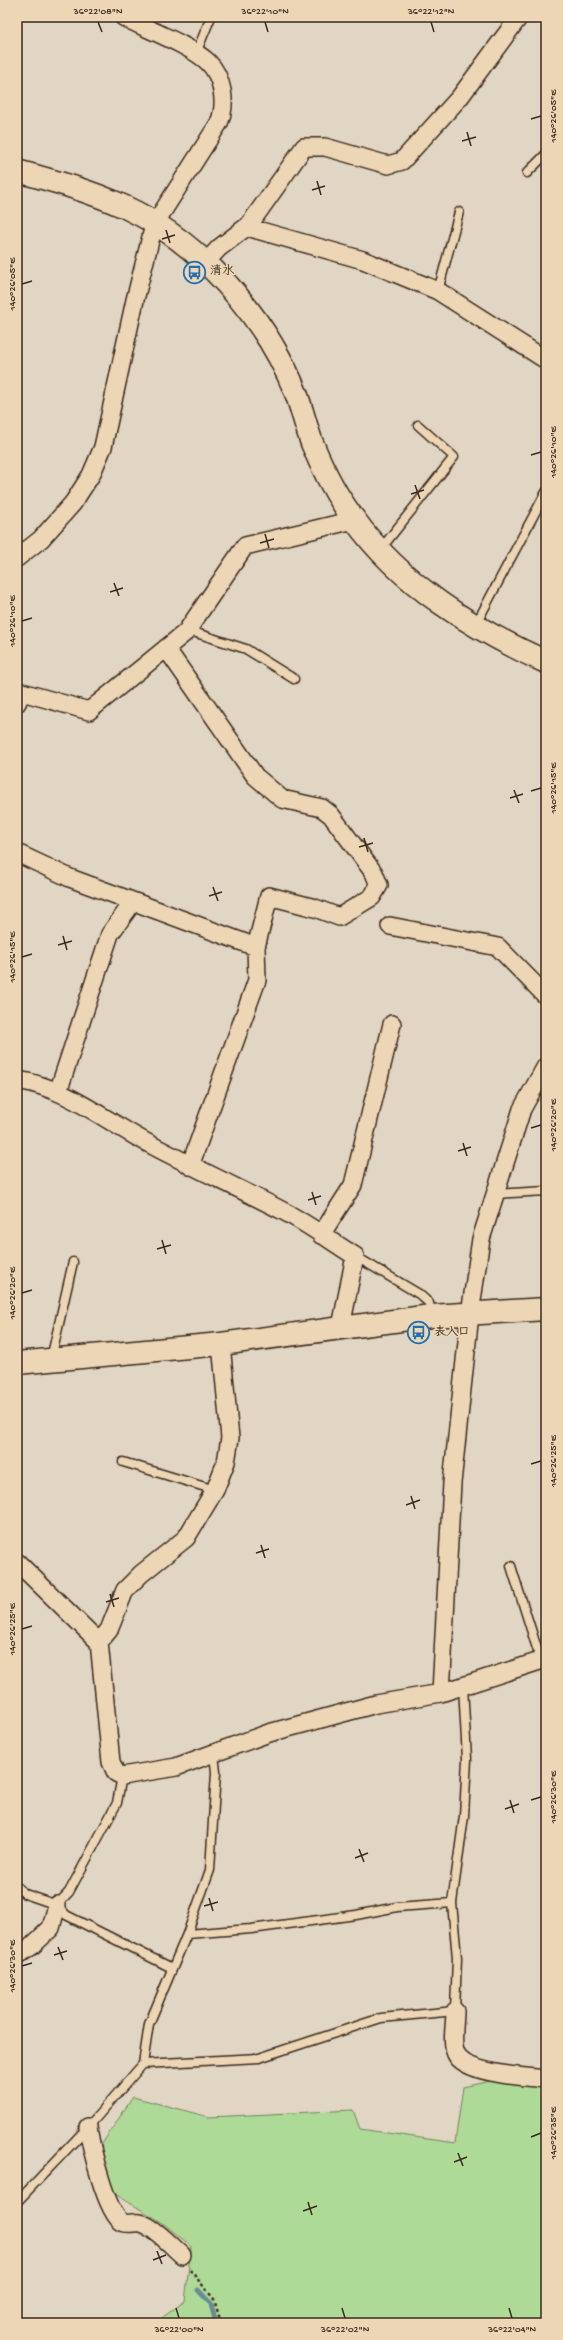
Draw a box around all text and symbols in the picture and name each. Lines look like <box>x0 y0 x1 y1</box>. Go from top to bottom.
text: 36°22'08"N <box>73 6 123 18</box>
text: 36°22'10"N <box>240 6 289 18</box>
text: 36°22'12"N <box>407 6 455 18</box>
text: 140°26'05"E <box>548 89 560 143</box>
text: 140°26'05"E <box>7 257 19 311</box>
bus stop icon: 清水 <box>182 259 208 285</box>
place label: 清水 <box>210 264 235 279</box>
text: 140°26'10"E <box>548 425 560 479</box>
text: 140°26'10"E <box>7 594 19 648</box>
text: 140°26'15"E <box>548 762 560 815</box>
text: 140°26'15"E <box>7 931 19 984</box>
text: 140°26'20"E <box>548 1098 560 1152</box>
text: 140°26'20"E <box>7 1266 19 1320</box>
bus stop icon: 表入口 <box>406 1320 432 1346</box>
place label: 表入口 <box>434 1325 470 1340</box>
text: 140°26'25"E <box>548 1434 560 1488</box>
text: 140°26'25"E <box>7 1602 19 1656</box>
text: 140°26'30"E <box>548 1770 560 1824</box>
text: 140°26'30"E <box>7 1939 19 1993</box>
text: 140°26'35"E <box>548 2106 560 2160</box>
text: 36°22'00"N <box>153 2324 204 2336</box>
text: 36°22'02"N <box>320 2324 370 2336</box>
text: 36°22'04"N <box>487 2324 537 2336</box>

